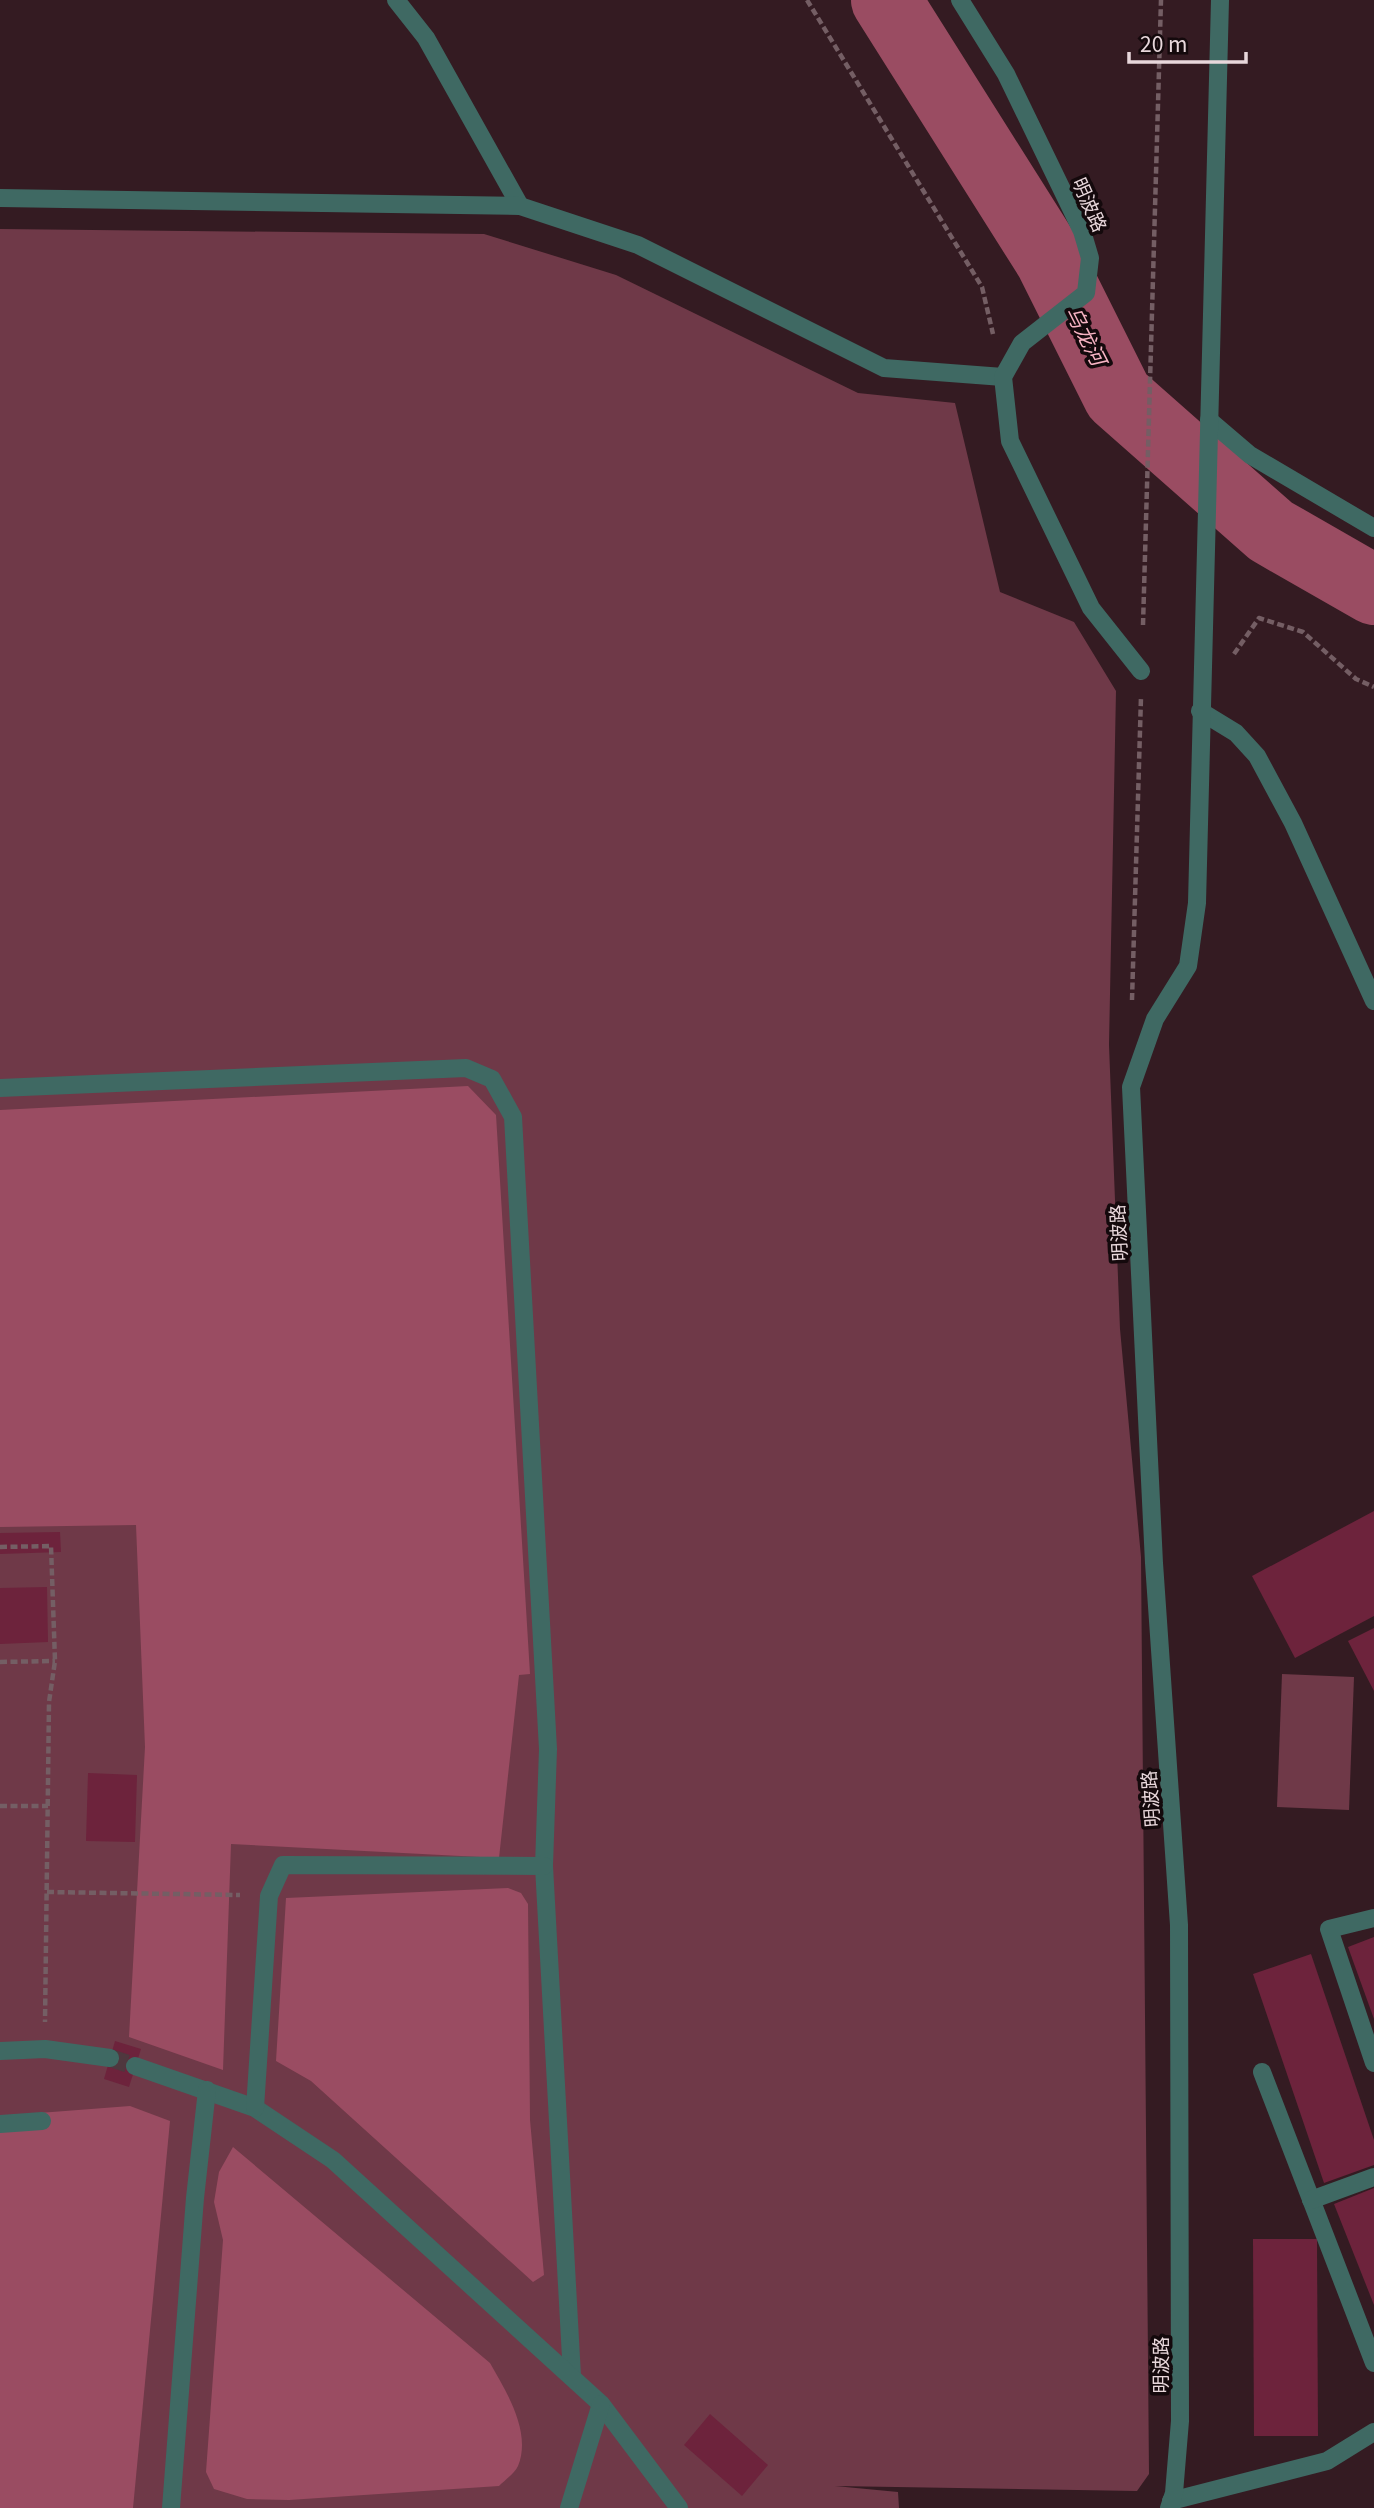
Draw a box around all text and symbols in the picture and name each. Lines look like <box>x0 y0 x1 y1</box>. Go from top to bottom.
scale bar <box>1129 21 1246 65</box>
text: 20 m <box>1140 28 1187 58</box>
street label: 明波路 <box>1067 172 1115 236</box>
water label: 乌龙河 <box>1059 300 1116 373</box>
street label: 明波路 <box>1102 1204 1132 1262</box>
street label: 明波路 <box>1134 1770 1164 1828</box>
street label: 明波路 <box>1146 2336 1173 2394</box>

